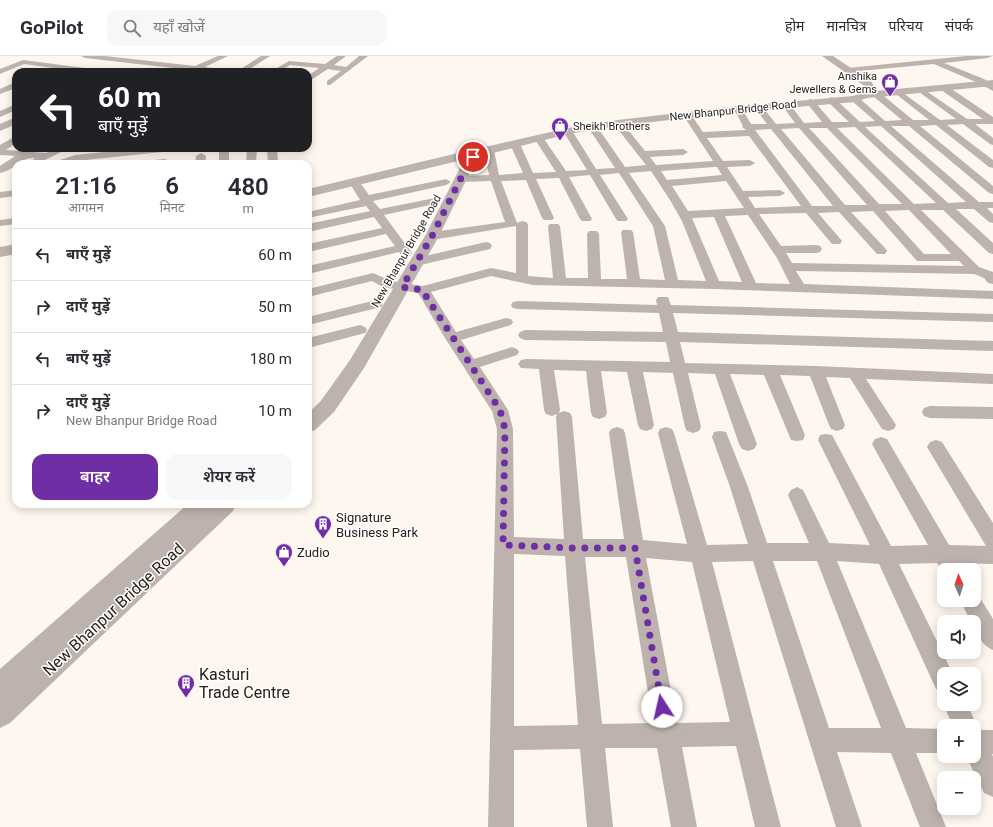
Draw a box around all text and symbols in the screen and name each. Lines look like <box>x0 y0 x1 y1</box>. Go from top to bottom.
search box <box>107 10 387 46</box>
text: GoPilot <box>20 16 83 39</box>
icon: search <box>121 17 143 39</box>
text: यहाँ खोजें <box>153 18 205 36</box>
text: होम <box>785 18 804 34</box>
text: मानचित्र <box>826 18 867 34</box>
text: परिचय <box>889 18 923 34</box>
text: संपर्क <box>945 18 973 34</box>
place label: Anshika Jewellers & Gems <box>789 70 877 96</box>
shop icon: Anshika Jewellers & Gems <box>880 72 900 97</box>
text: 60 m <box>98 81 161 114</box>
icon: left <box>32 84 84 136</box>
street label: New Bhanpur Bridge Road <box>669 97 797 124</box>
text: बाएँ मुड़ें <box>98 115 148 136</box>
shop icon: Sheikh Brothers <box>550 116 570 141</box>
place label: Sheikh Brothers <box>573 120 650 133</box>
pin <box>456 140 490 174</box>
icon: arrive <box>462 146 484 168</box>
text: 21:16 <box>55 172 117 200</box>
text: 6 <box>165 172 179 200</box>
text: 480 <box>228 173 269 201</box>
street label: New Bhanpur Bridge Road <box>369 193 444 310</box>
text: आगमन <box>68 200 104 215</box>
text: मिनट <box>160 200 185 215</box>
text: m <box>243 201 254 216</box>
icon: left <box>32 244 54 266</box>
text: बाएँ मुड़ें <box>66 245 111 263</box>
text: 60 m <box>258 246 292 264</box>
icon: right <box>32 296 54 318</box>
text: दाएँ मुड़ें <box>66 297 110 315</box>
text: 50 m <box>258 298 292 316</box>
icon: left <box>32 348 54 370</box>
text: बाएँ मुड़ें <box>66 349 111 367</box>
text: 180 m <box>250 350 292 368</box>
text: दाएँ मुड़ें <box>66 393 110 411</box>
icon: right <box>32 400 54 422</box>
text: 10 m <box>258 402 292 420</box>
text: New Bhanpur Bridge Road <box>66 413 217 428</box>
button: बाहर <box>32 454 158 500</box>
button: शेयर करें <box>166 454 292 500</box>
place label: Signature Business Park <box>336 510 418 540</box>
building icon: Signature Business Park <box>313 514 333 539</box>
street label: New Bhanpur Bridge Road <box>39 539 188 680</box>
shop icon: Zudio <box>274 542 294 567</box>
place label: Zudio <box>297 545 330 560</box>
north arrow <box>937 563 981 607</box>
map controls <box>937 563 981 815</box>
button: sound <box>937 615 981 659</box>
place label: Kasturi Trade Centre <box>199 665 290 702</box>
button: layers <box>937 667 981 711</box>
building icon: Kasturi Trade Centre <box>176 673 196 698</box>
position arrow <box>641 686 683 728</box>
button: + <box>937 719 981 763</box>
button: − <box>937 771 981 815</box>

